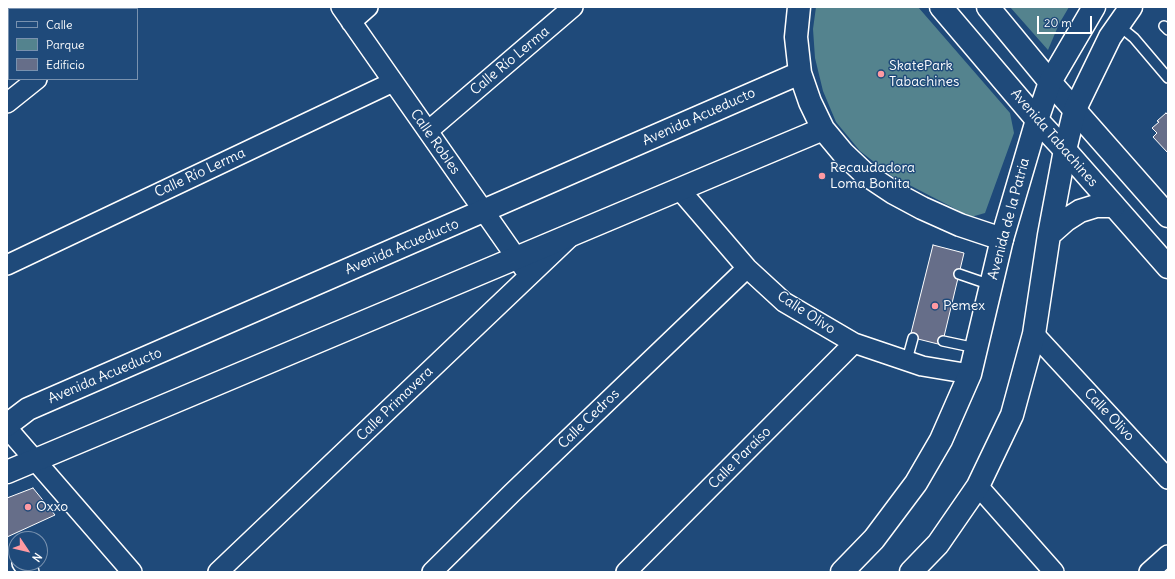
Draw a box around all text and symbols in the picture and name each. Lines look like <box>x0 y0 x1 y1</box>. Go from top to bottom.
legend <box>8 8 138 80</box>
scale bar <box>1039 8 1094 34</box>
text: 20 m <box>1044 15 1072 30</box>
text: Calle <box>46 17 73 32</box>
street label: Calle Río Lerma <box>467 23 553 99</box>
text: Parque <box>46 37 85 52</box>
text: Edificio <box>46 57 85 72</box>
place label: SkatePark Tabachines <box>889 58 959 90</box>
marker: SkatePark Tabachines <box>876 69 886 79</box>
street label: Avenida Acueducto <box>640 85 758 149</box>
street label: Avenida Tabachines <box>1007 86 1101 190</box>
street label: Calle Robles <box>406 106 464 178</box>
street label: Calle Río Lerma <box>152 145 248 201</box>
street label: Avenida de la Patria <box>985 156 1033 282</box>
place label: Recaudadora Loma Bonita <box>830 160 915 192</box>
marker: Recaudadora Loma Bonita <box>817 171 827 181</box>
street label: Avenida Acueducto <box>343 215 461 279</box>
street label: Calle Olivo <box>774 288 838 338</box>
place label: Pemex <box>943 298 985 314</box>
marker: Pemex <box>930 301 940 311</box>
street label: Avenida Acueducto <box>46 344 164 408</box>
street label: Calle Primavera <box>353 363 437 445</box>
street label: Calle Olivo <box>1080 385 1138 445</box>
street label: Calle Cedros <box>555 386 623 452</box>
street label: Calle Paraíso <box>705 423 775 493</box>
place label: Oxxo <box>36 499 68 515</box>
marker: Oxxo <box>23 502 33 512</box>
north arrow <box>8 531 48 571</box>
text: N <box>29 550 45 564</box>

